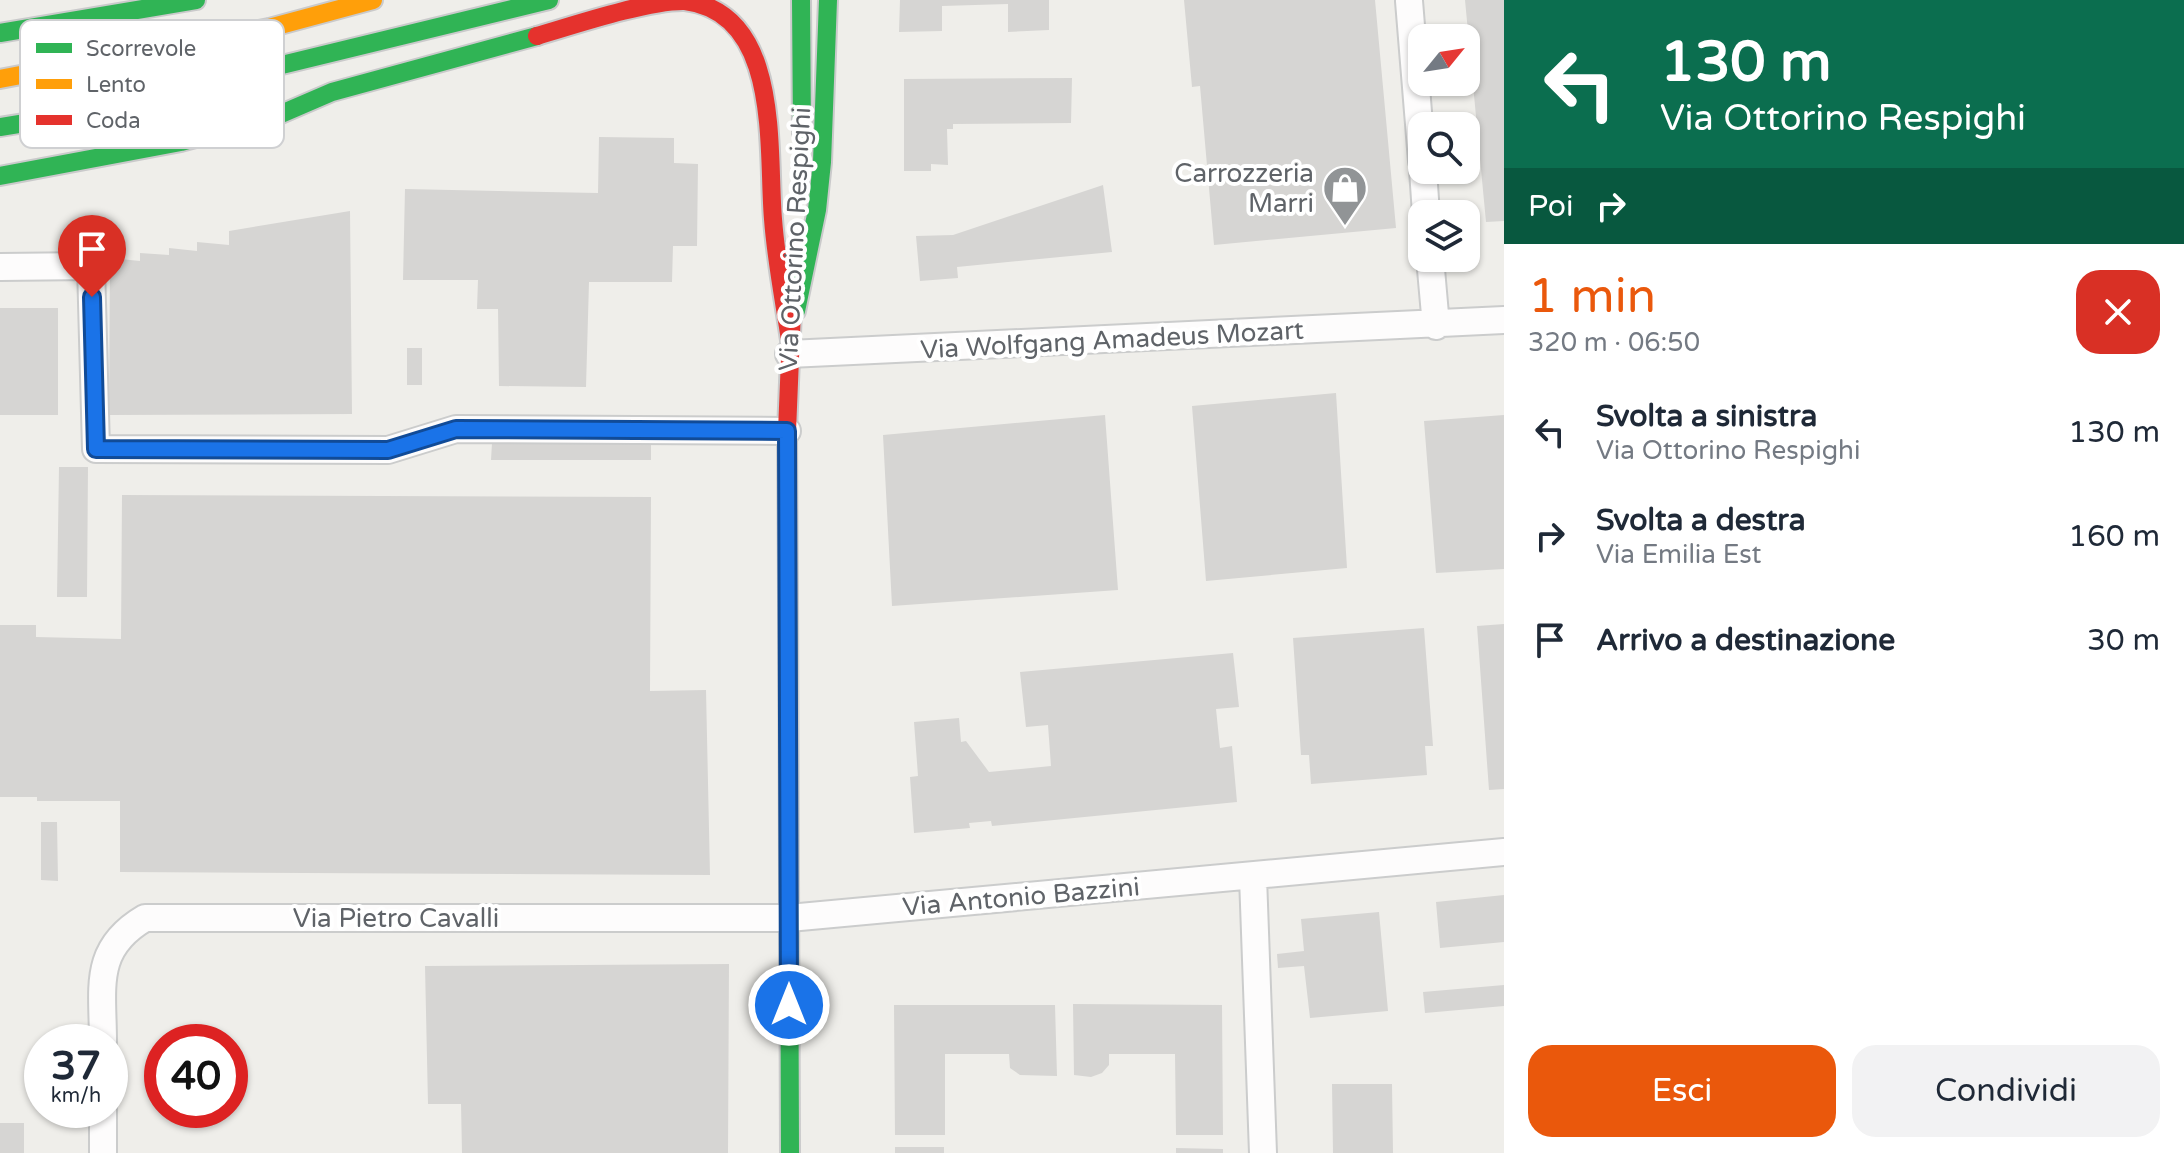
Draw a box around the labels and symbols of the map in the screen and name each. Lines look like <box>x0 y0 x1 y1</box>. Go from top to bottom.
legend <box>20 20 284 148</box>
north arrow <box>1408 24 1480 96</box>
text: Scorrevole <box>86 36 196 62</box>
text: Lento <box>86 72 146 98</box>
street label: Via Ottorino Respighi <box>773 106 817 372</box>
text: Coda <box>86 108 141 134</box>
place label: Carrozzeria Marri <box>1174 158 1314 219</box>
shop icon: Carrozzeria Marri <box>1321 164 1369 227</box>
pin <box>58 215 126 297</box>
street label: Via Wolfgang Amadeus Mozart <box>919 314 1305 366</box>
street label: Via Antonio Bazzini <box>901 871 1141 923</box>
street label: Via Pietro Cavalli <box>293 903 499 934</box>
position arrow <box>747 963 831 1047</box>
speed limit sign: 40 <box>144 1024 248 1128</box>

